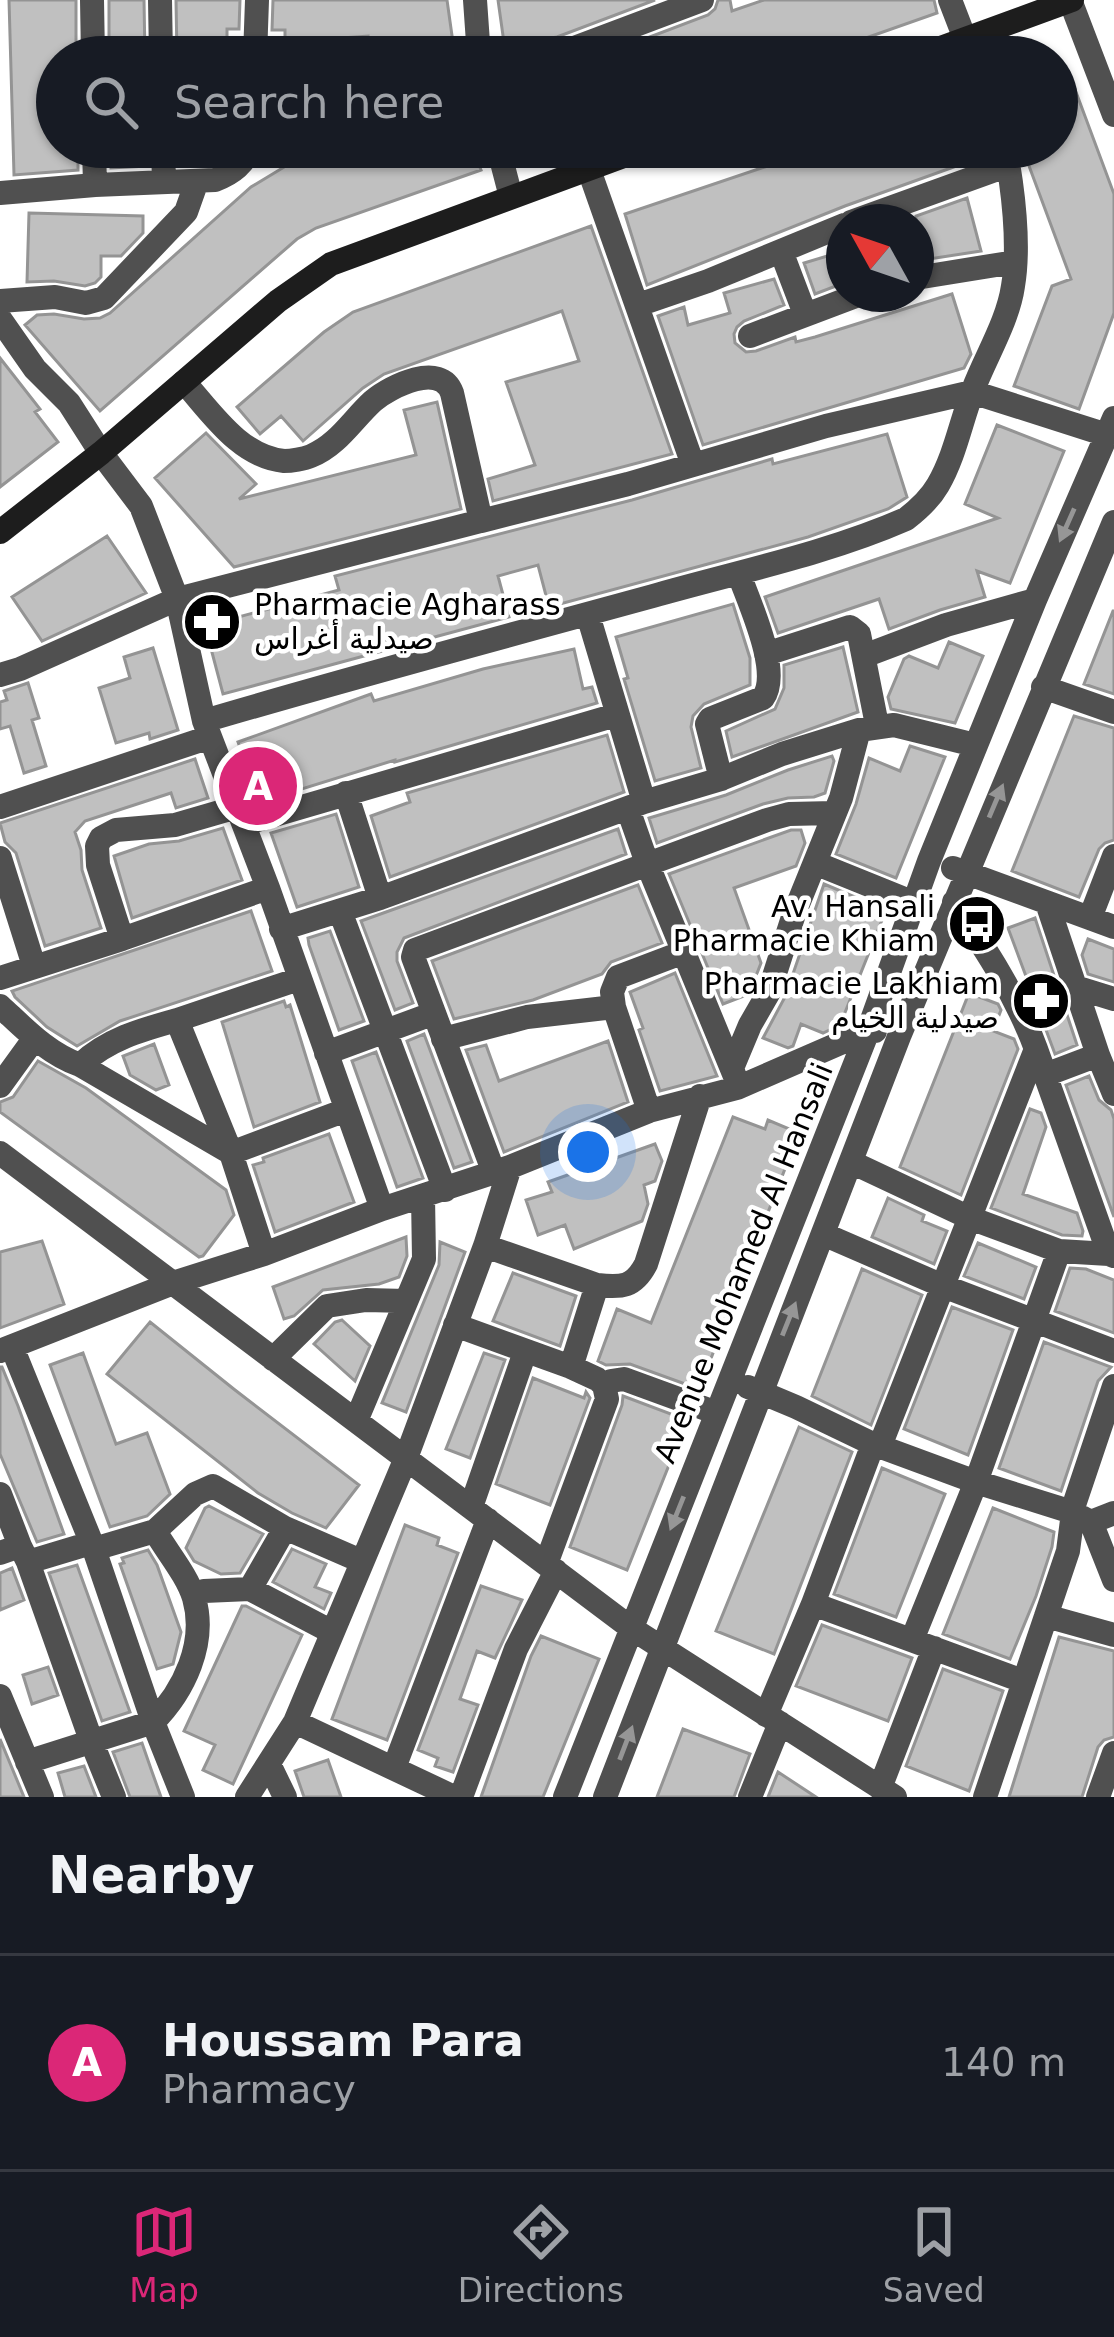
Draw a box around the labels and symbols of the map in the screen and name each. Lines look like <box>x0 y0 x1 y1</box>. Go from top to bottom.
north arrow <box>826 204 934 312</box>
one-way arrow <box>1057 508 1077 543</box>
place label: Pharmacie Agharass صيدلية أغراس <box>254 587 561 656</box>
pharmacy icon: Pharmacie Agharass صيدلية أغراس <box>181 591 243 653</box>
pin: A <box>219 741 297 831</box>
one-way arrow <box>987 783 1006 819</box>
place label: Av. Hansali Pharmacie Khiam <box>673 889 935 958</box>
bus stop icon: Av. Hansali Pharmacie Khiam <box>946 893 1008 955</box>
place label: Pharmacie Lakhiam صيدلية الخيام <box>704 966 999 1035</box>
pharmacy icon: Pharmacie Lakhiam صيدلية الخيام <box>1010 970 1072 1032</box>
street label: Avenue Mohamed Al Hansali <box>647 1058 840 1468</box>
your location <box>558 1122 618 1182</box>
one-way arrow <box>780 1301 799 1337</box>
one-way arrow <box>667 1495 686 1531</box>
one-way arrow <box>617 1725 636 1761</box>

